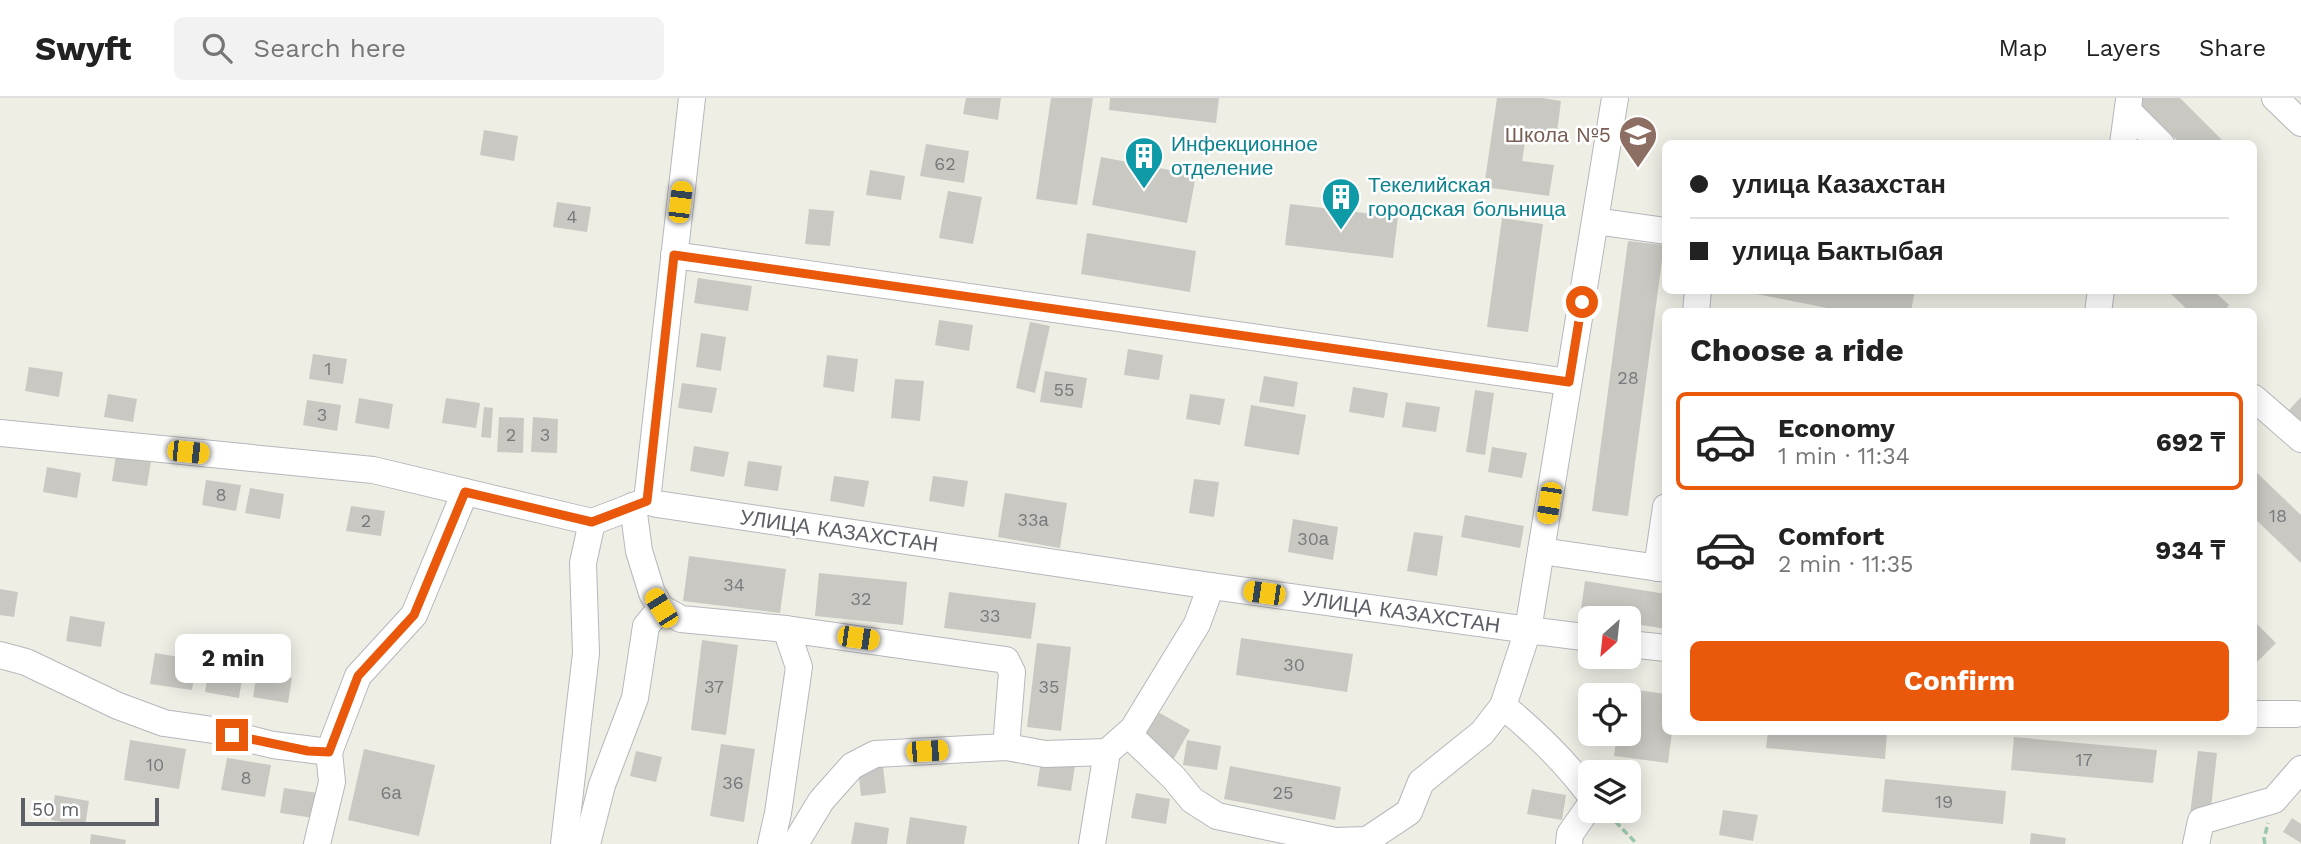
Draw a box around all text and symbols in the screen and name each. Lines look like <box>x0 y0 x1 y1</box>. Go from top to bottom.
search box <box>174 17 664 80</box>
text: Swyft <box>35 29 132 68</box>
icon: search <box>198 29 236 67</box>
text: Search here <box>254 33 406 63</box>
text: Map <box>1999 34 2047 62</box>
text: Layers <box>2085 34 2161 62</box>
text: Share <box>2199 34 2266 62</box>
school or university icon: Школа №5 <box>1617 114 1659 169</box>
place label: Школа №5 <box>1505 122 1611 147</box>
place label: Инфекционное отделение <box>1171 131 1318 180</box>
building icon: Инфекционное отделение <box>1123 135 1165 190</box>
house number: 62 <box>934 153 956 174</box>
text: улица Казахстан <box>1732 169 1946 199</box>
place label: Текелийская городская больница <box>1368 172 1566 221</box>
building icon: Текелийская городская больница <box>1320 176 1362 231</box>
car <box>668 180 693 224</box>
house number: 4 <box>567 206 578 227</box>
text: улица Бактыбая <box>1732 236 1944 266</box>
route start <box>1566 286 1598 318</box>
text: Choose a ride <box>1690 331 1904 369</box>
house number: 1 <box>324 358 332 379</box>
house number: 28 <box>1617 367 1639 388</box>
house number: 55 <box>1054 379 1074 400</box>
house number: 3 <box>317 404 327 425</box>
icon: car <box>1694 410 1757 473</box>
text: Economy <box>1778 413 1895 443</box>
house number: 2 <box>506 424 516 445</box>
house number: 3 <box>540 424 550 445</box>
text: 692 ₸ <box>2156 427 2225 457</box>
car <box>167 439 210 465</box>
text: 1 min · 11:34 <box>1778 443 1910 470</box>
car <box>1536 481 1563 525</box>
house number: 8 <box>215 484 227 505</box>
street label: УЛИЦА КАЗАХСТАН <box>738 504 940 557</box>
house number: 18 <box>2269 505 2287 526</box>
house number: 33а <box>1018 509 1049 530</box>
house number: 2 <box>361 510 371 531</box>
icon: car <box>1694 518 1757 581</box>
text: Comfort <box>1778 521 1884 551</box>
house number: 30а <box>1297 528 1330 549</box>
text: 934 ₸ <box>2155 535 2225 565</box>
text: 2 min · 11:35 <box>1778 551 1914 578</box>
house number: 34 <box>723 574 745 595</box>
car <box>1242 580 1287 606</box>
car <box>641 585 682 631</box>
street label: УЛИЦА КАЗАХСТАН <box>1300 585 1502 638</box>
house number: 32 <box>851 588 872 609</box>
house number: 33 <box>980 605 1001 626</box>
north arrow <box>1578 606 1642 668</box>
map controls <box>1578 606 1641 823</box>
car <box>836 625 881 651</box>
callout: 2 min <box>174 634 290 682</box>
button: Confirm <box>1690 641 2229 721</box>
text: 2 min <box>202 645 264 672</box>
house number: 30 <box>1283 654 1305 675</box>
house number: 37 <box>704 676 724 697</box>
house number: 35 <box>1039 676 1059 697</box>
button: locate <box>1578 683 1641 746</box>
route end <box>216 719 248 751</box>
car <box>906 739 949 763</box>
house number: 17 <box>2075 749 2093 770</box>
house number: 10 <box>146 754 164 775</box>
button: layers <box>1578 760 1641 823</box>
house number: 8 <box>240 767 252 788</box>
house number: 36 <box>722 772 744 793</box>
house number: 6а <box>381 782 402 803</box>
house number: 25 <box>1273 782 1293 803</box>
house number: 19 <box>1935 791 1953 812</box>
scale bar <box>21 795 159 827</box>
text: 50 m <box>32 798 79 821</box>

